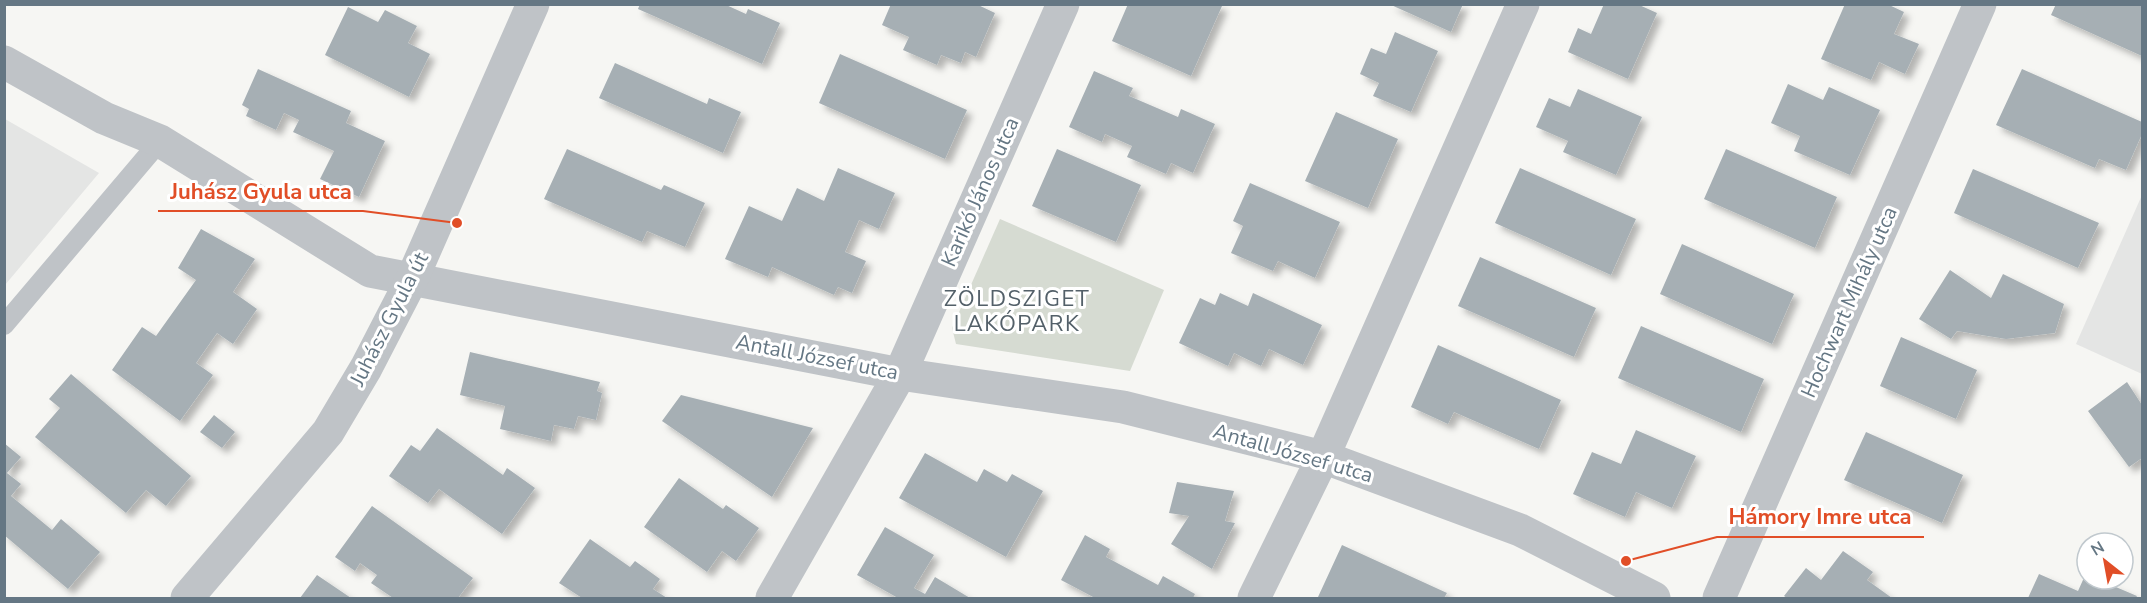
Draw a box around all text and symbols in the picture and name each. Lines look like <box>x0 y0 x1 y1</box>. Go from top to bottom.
street label: Karikó János utca <box>935 113 1025 271</box>
callout: Juhász Gyula utca <box>158 171 363 211</box>
text: Juhász Gyula utca <box>169 177 352 207</box>
street label: Hochwart Mihály utca <box>1794 202 1904 402</box>
street label: Juhász Gyula út <box>343 247 435 391</box>
district label: ZÖLDSZIGET LAKÓPARK <box>944 284 1090 339</box>
street label: Antall József utca <box>733 328 901 386</box>
street label: Antall József utca <box>1210 417 1376 489</box>
callout: Hámory Imre utca <box>1717 497 1924 537</box>
text: Hámory Imre utca <box>1728 502 1912 532</box>
north arrow <box>2075 531 2135 591</box>
text: N <box>2087 536 2109 562</box>

